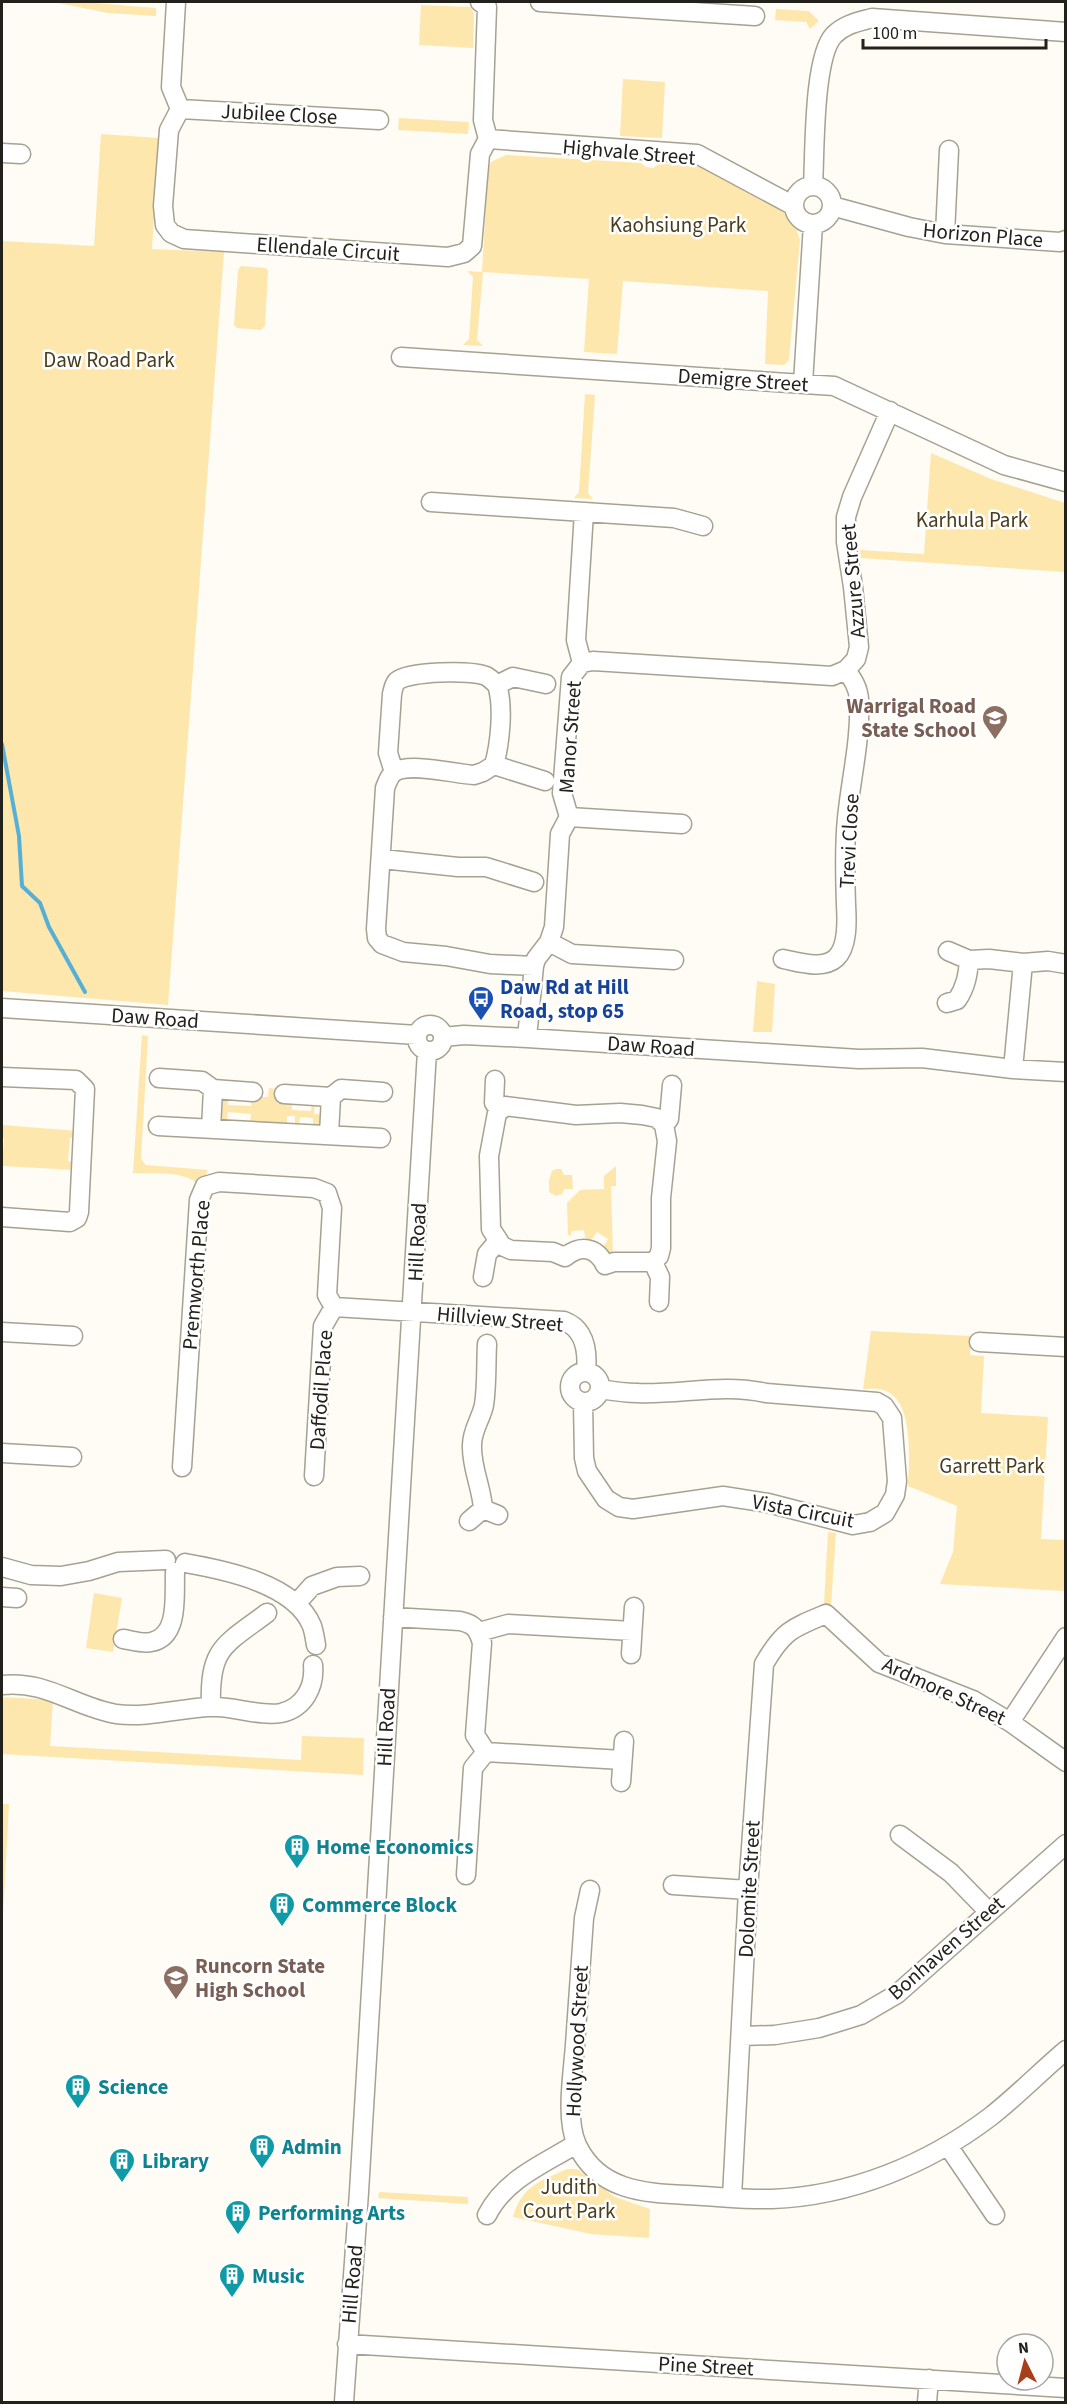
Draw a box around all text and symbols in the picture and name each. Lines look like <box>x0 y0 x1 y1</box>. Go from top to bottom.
scale bar <box>863 12 1046 50</box>
text: 100 m <box>872 21 917 46</box>
street label: Jubilee Close <box>220 96 338 132</box>
street label: Highvale Street <box>561 131 697 173</box>
park label: Kaohsiung Park <box>610 210 747 240</box>
street label: Horizon Place <box>922 215 1044 255</box>
street label: Ellendale Circuit <box>255 229 401 269</box>
park label: Daw Road Park <box>43 345 175 375</box>
street label: Demigre Street <box>677 360 809 400</box>
park label: Karhula Park <box>916 505 1029 535</box>
street label: Azzure Street <box>833 523 873 639</box>
street label: Manor Street <box>551 680 589 794</box>
place label: Warrigal Road State School <box>846 691 976 745</box>
school or university icon: Warrigal Road State School <box>980 703 1010 741</box>
street label: Trevi Close <box>832 793 866 889</box>
place label: Daw Rd at Hill Road, stop 65 <box>500 972 629 1026</box>
bus stop icon: Daw Rd at Hill Road, stop 65 <box>466 984 496 1022</box>
street label: Daw Road <box>110 1000 200 1036</box>
street label: Daw Road <box>606 1028 696 1064</box>
street label: Premworth Place <box>174 1199 218 1351</box>
street label: Hill Road <box>400 1202 434 1282</box>
street label: Hillview Street <box>435 1299 565 1339</box>
street label: Daffodil Place <box>302 1329 340 1451</box>
park label: Garrett Park <box>939 1451 1045 1481</box>
street label: Vista Circuit <box>749 1486 857 1536</box>
street label: Ardmore Street <box>877 1649 1011 1733</box>
street label: Hill Road <box>369 1687 403 1767</box>
street label: Dolomite Street <box>730 1819 768 1959</box>
building icon: Home Economics <box>282 1832 312 1870</box>
place label: Home Economics <box>316 1832 474 1862</box>
street label: Bonhaven Street <box>881 1889 1011 2007</box>
building icon: Commerce Block <box>267 1890 297 1928</box>
place label: Commerce Block <box>302 1890 457 1920</box>
place label: Runcorn State High School <box>195 1951 325 2005</box>
school or university icon: Runcorn State High School <box>161 1963 191 2001</box>
street label: Hollywood Street <box>558 1964 596 2118</box>
building icon: Science <box>63 2072 93 2110</box>
place label: Science <box>98 2072 168 2102</box>
building icon: Admin <box>247 2132 277 2170</box>
place label: Admin <box>281 2132 342 2162</box>
building icon: Library <box>107 2146 137 2184</box>
place label: Library <box>142 2146 209 2176</box>
park label: Judith Court Park <box>523 2172 616 2226</box>
building icon: Performing Arts <box>223 2198 253 2236</box>
place label: Performing Arts <box>258 2198 405 2228</box>
street label: Hill Road <box>334 2243 370 2325</box>
building icon: Music <box>217 2261 247 2299</box>
place label: Music <box>252 2261 305 2291</box>
north arrow <box>995 2332 1055 2392</box>
text: N <box>1017 2337 1030 2360</box>
street label: Pine Street <box>657 2349 755 2383</box>

